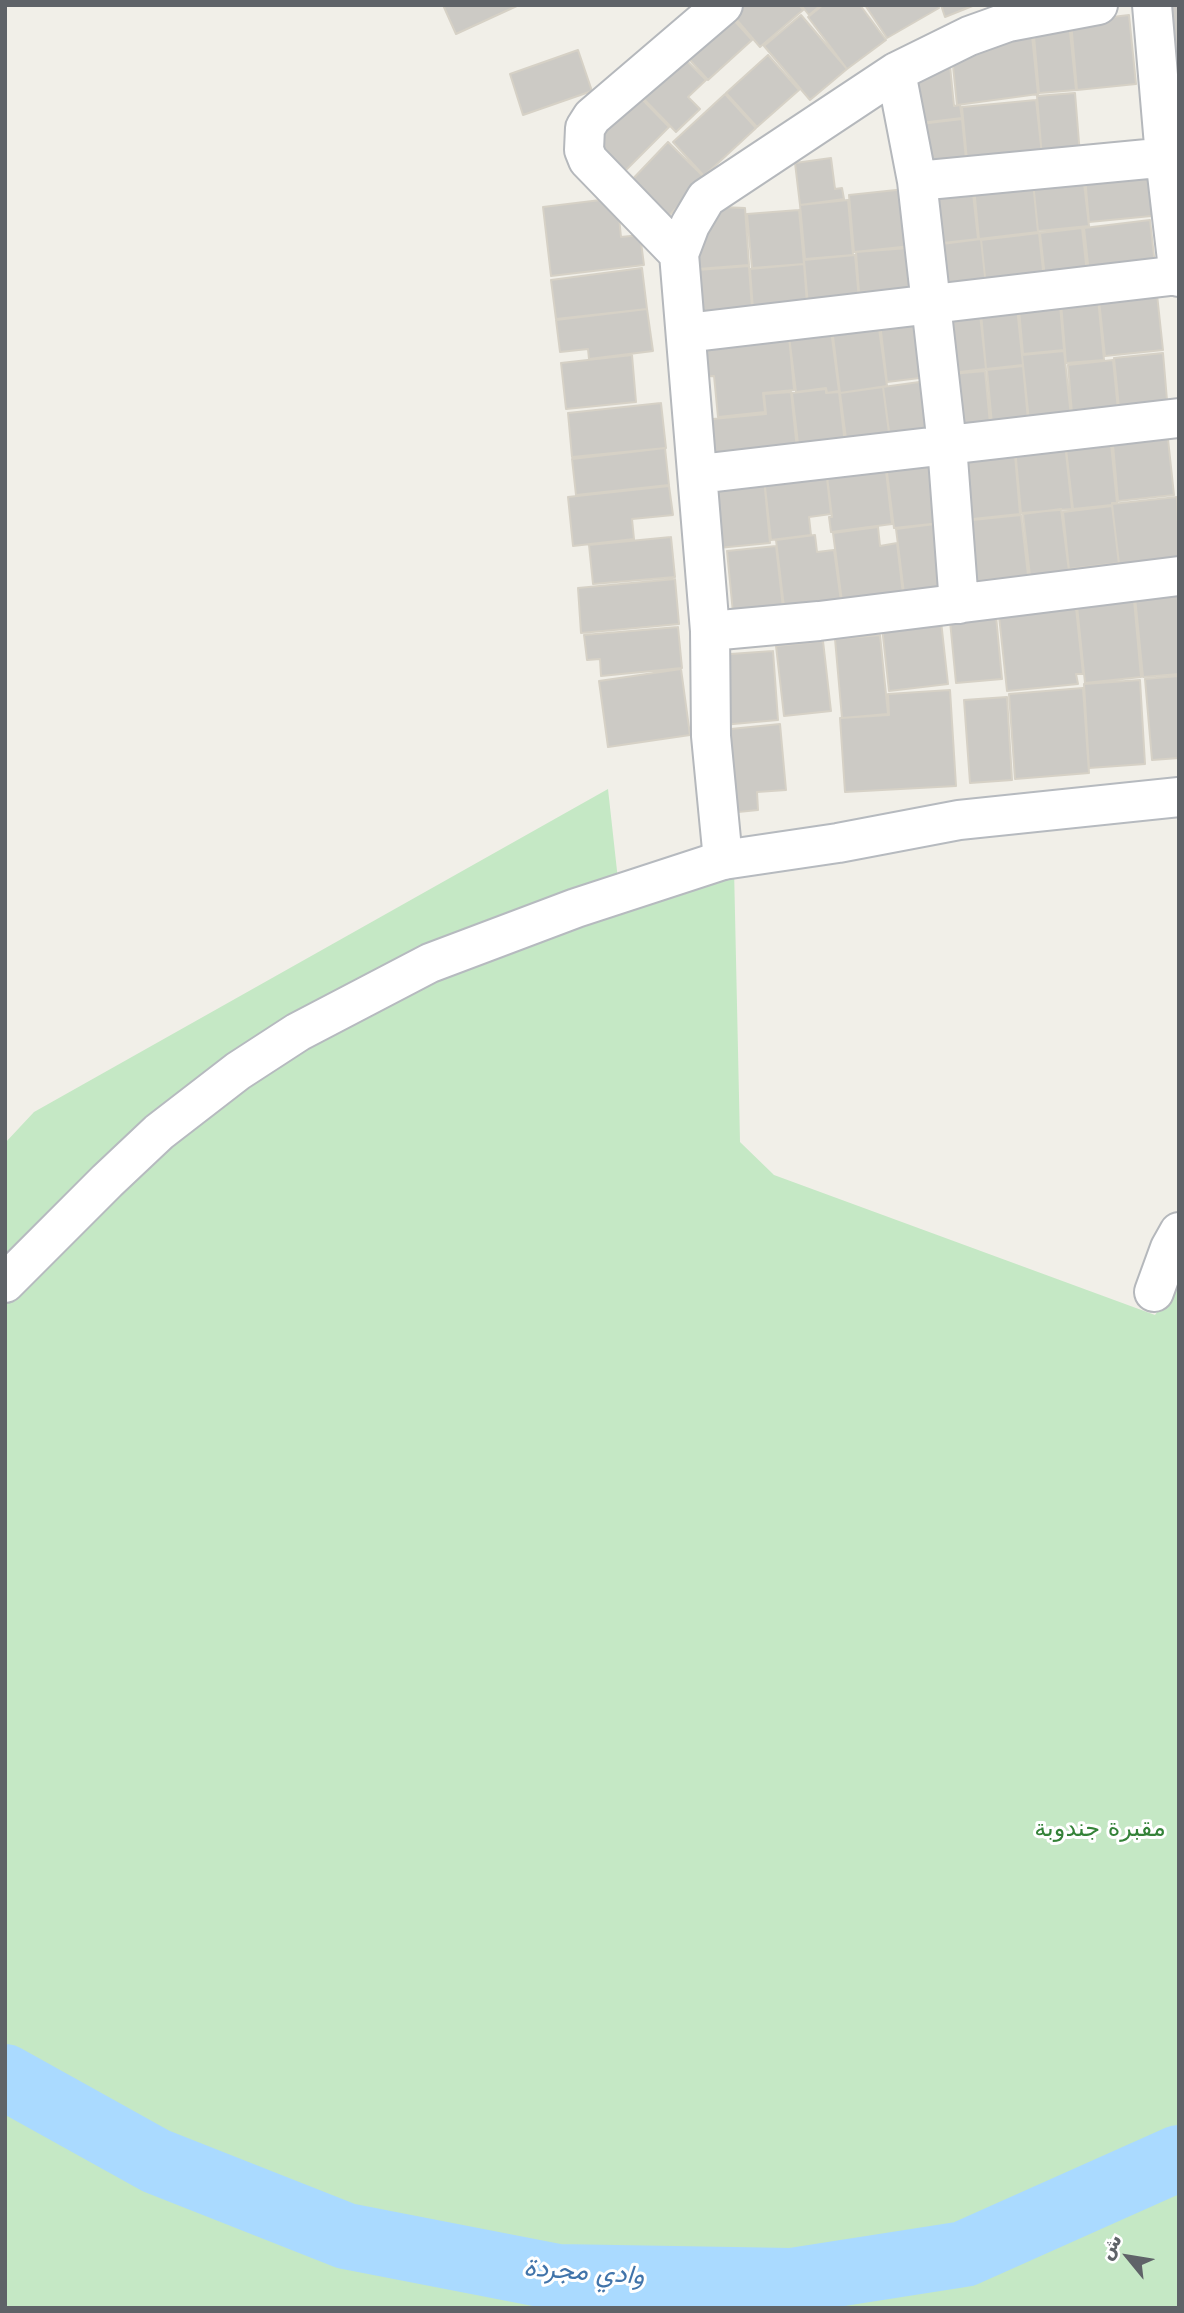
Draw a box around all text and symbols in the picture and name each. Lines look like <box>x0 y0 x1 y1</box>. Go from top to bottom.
park label: مقبرة جندوبة <box>1034 1816 1166 1844</box>
north arrow <box>1093 2222 1163 2292</box>
text: ش <box>1094 2230 1126 2263</box>
water label: وادي مجردة <box>523 2253 645 2293</box>

